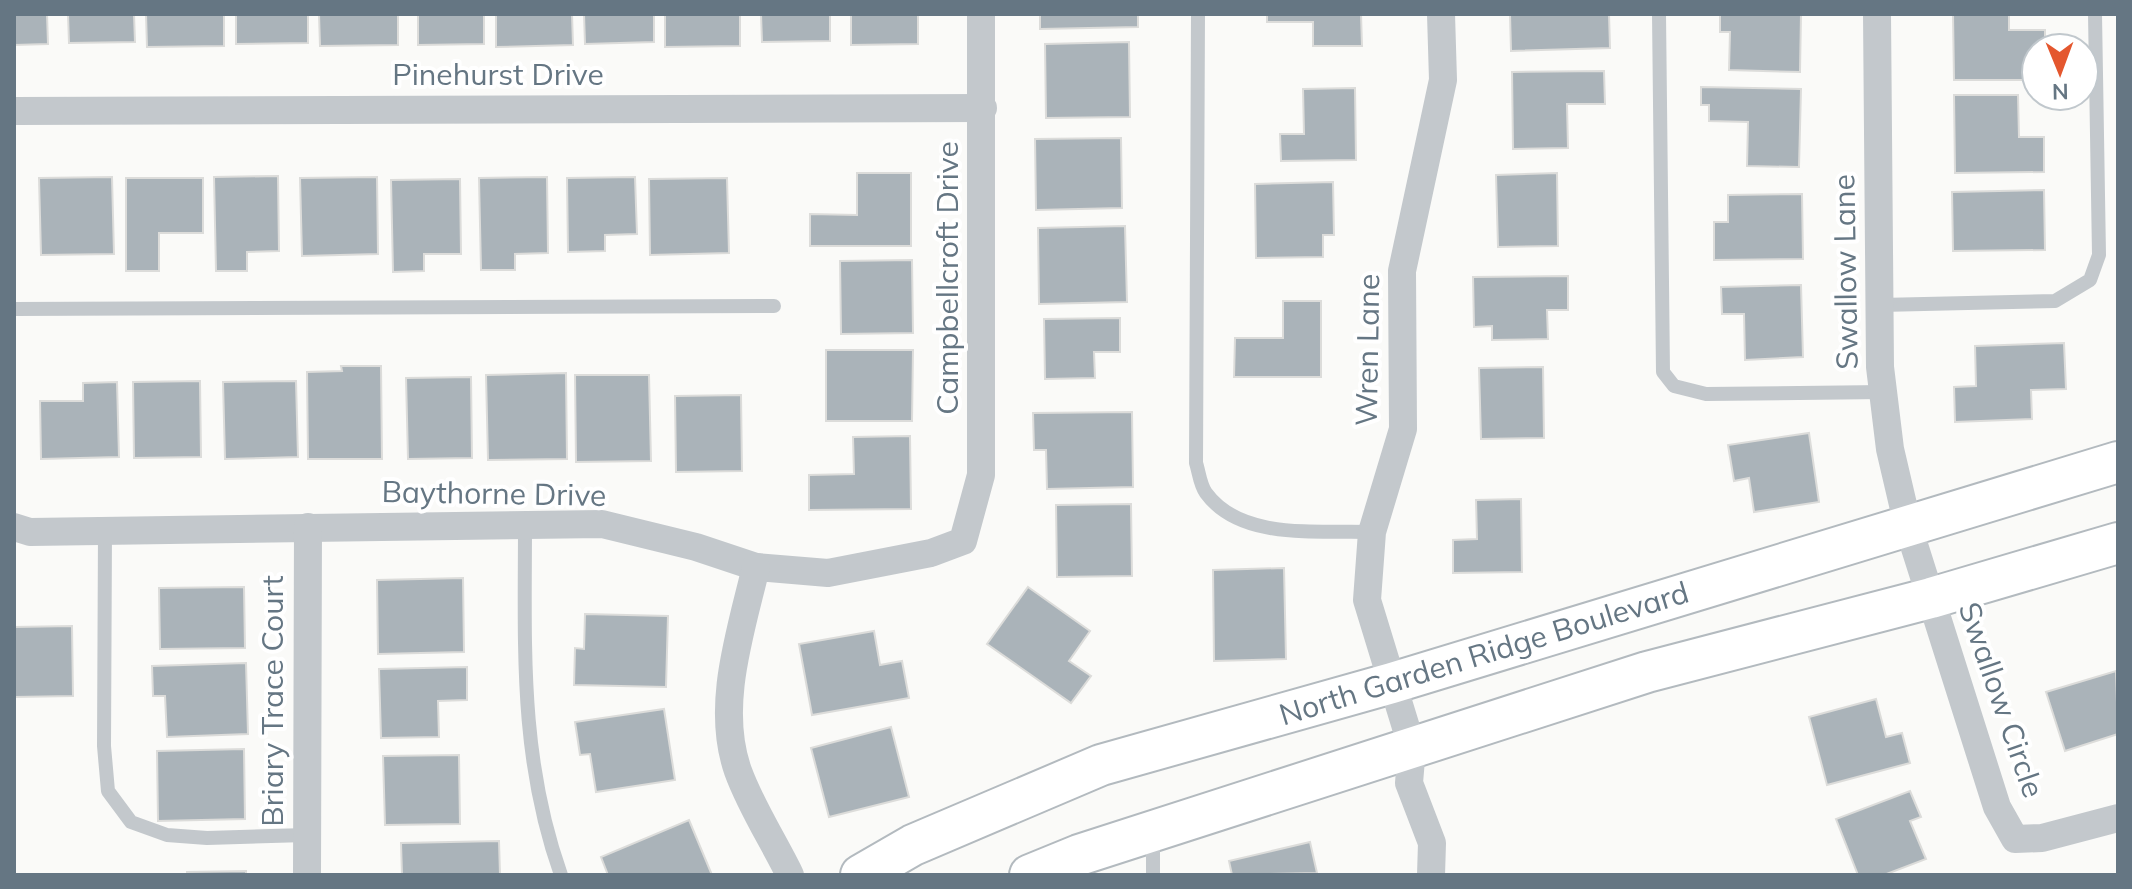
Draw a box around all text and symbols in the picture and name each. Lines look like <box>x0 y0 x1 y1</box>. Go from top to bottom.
north arrow <box>2020 32 2100 112</box>
street label: Pinehurst Drive <box>392 55 604 93</box>
text: N <box>2052 78 2069 106</box>
street label: Campbellcroft Drive <box>928 141 966 415</box>
street label: Swallow Lane <box>1824 174 1866 370</box>
street label: Wren Lane <box>1347 273 1387 426</box>
street label: Baythorne Drive <box>381 472 607 514</box>
street label: North Garden Ridge Boulevard <box>1274 573 1693 734</box>
street label: Briary Trace Court <box>253 575 291 827</box>
street label: Swallow Circle <box>1951 597 2053 802</box>

